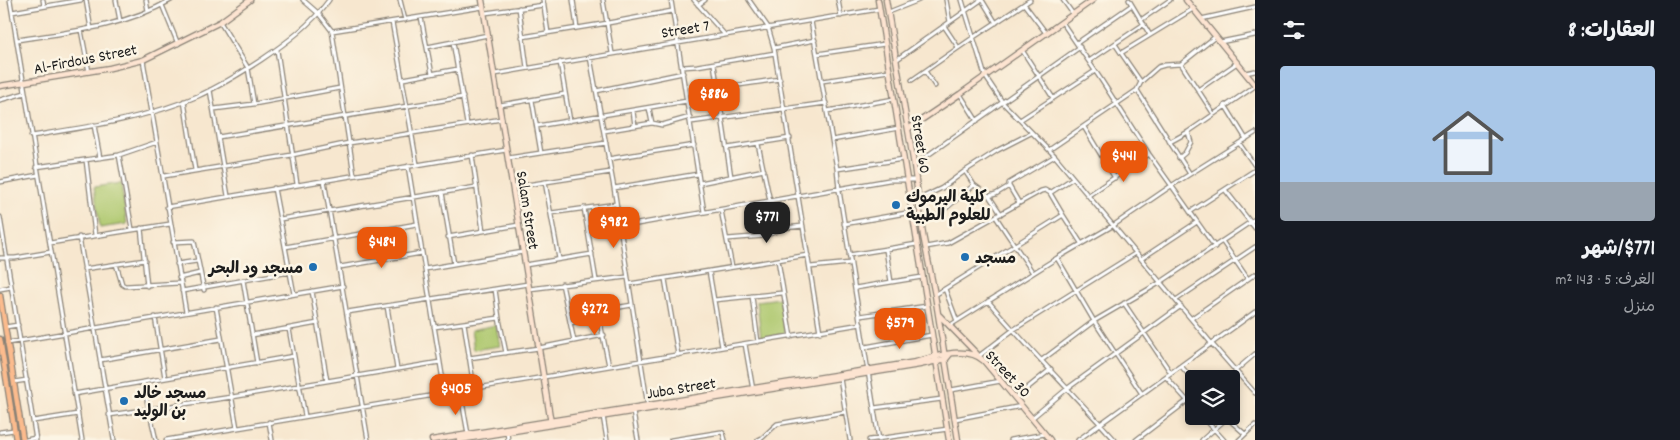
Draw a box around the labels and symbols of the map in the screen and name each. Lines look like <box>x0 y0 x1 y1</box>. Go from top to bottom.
street label: Street 7 <box>660 15 711 46</box>
street label: Al-Firdous Street <box>32 39 139 82</box>
pin: $886 <box>684 78 744 121</box>
street label: Street 60 <box>904 113 936 175</box>
pin: $441 <box>1094 140 1154 183</box>
street label: Salam Street <box>509 169 544 251</box>
place label: كلية اليرموك للعلوم الطبية <box>906 187 991 228</box>
marker: كلية اليرموك للعلوم الطبية <box>890 199 902 211</box>
pin: $771 <box>737 202 797 244</box>
pin: $982 <box>584 206 644 249</box>
pin: $484 <box>352 226 412 269</box>
place label: مسجد <box>975 248 1016 271</box>
marker: مسجد <box>959 251 971 263</box>
place label: مسجد ود البحر <box>207 258 303 281</box>
marker: مسجد ود البحر <box>307 261 319 273</box>
pin: $272 <box>565 294 625 336</box>
pin: $579 <box>870 308 930 350</box>
street label: Street 30 <box>979 346 1035 404</box>
street label: Juba Street <box>645 373 718 406</box>
pin: $405 <box>426 374 486 416</box>
place label: مسجد خالد بن الوليد <box>134 383 206 424</box>
marker: مسجد خالد بن الوليد <box>118 395 130 407</box>

